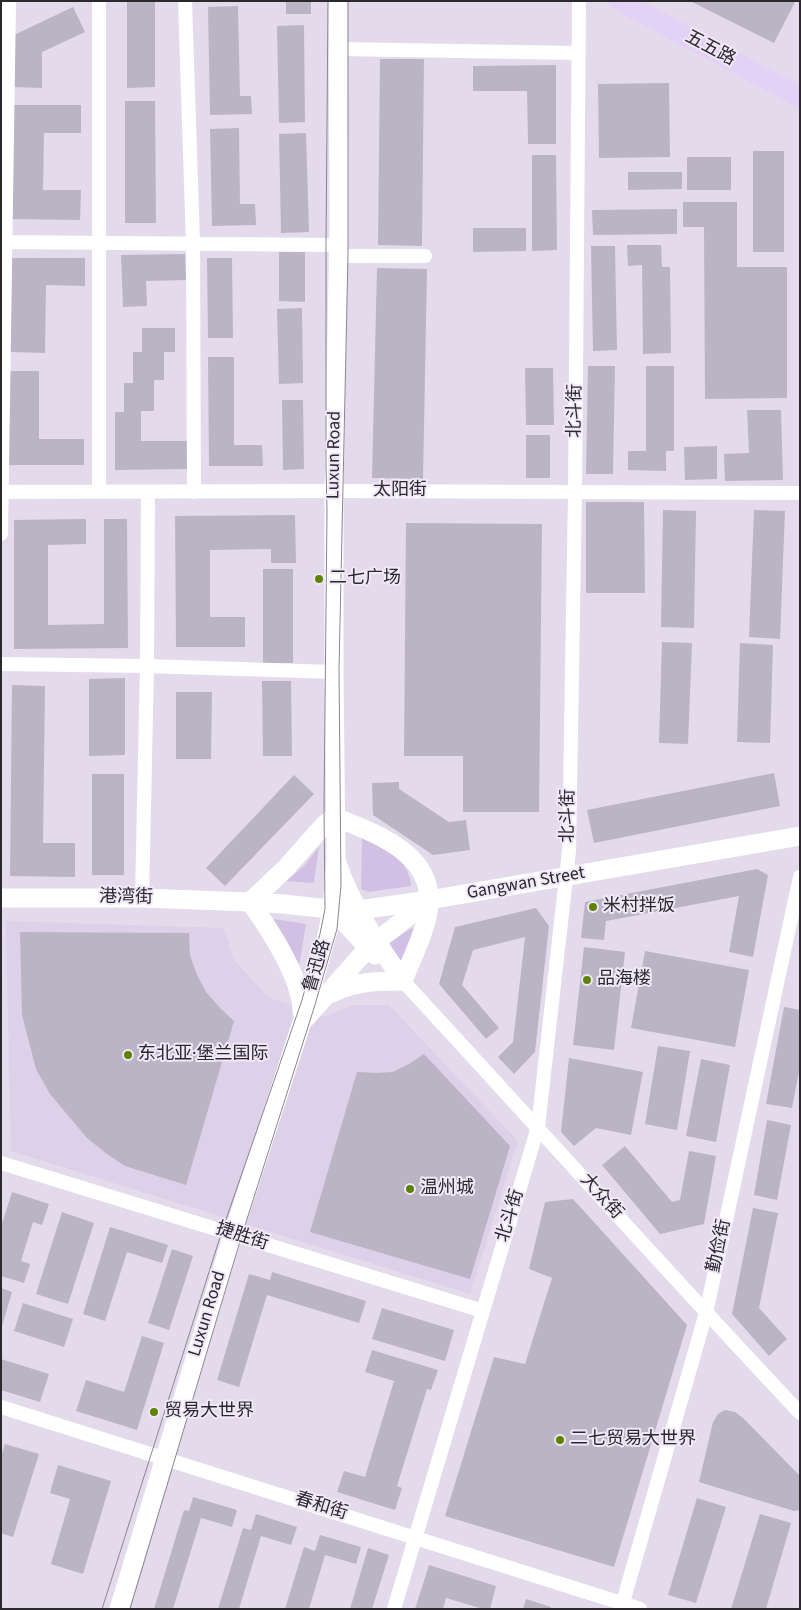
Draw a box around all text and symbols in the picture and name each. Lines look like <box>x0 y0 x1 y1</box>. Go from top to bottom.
street label: 五五路 <box>681 27 739 71</box>
street label: 北斗街 <box>565 384 587 438</box>
street label: Luxun Road <box>323 411 347 499</box>
street label: 太阳街 <box>373 480 427 502</box>
place label: 二七广场 <box>329 568 401 590</box>
marker: 二七广场 <box>313 573 325 585</box>
street label: 北斗街 <box>558 789 580 843</box>
street label: Gangwan Street <box>465 863 587 905</box>
street label: 港湾街 <box>99 887 153 909</box>
place label: 米村拌饭 <box>603 896 675 918</box>
marker: 米村拌饭 <box>587 901 599 913</box>
street label: 鲁迅路 <box>300 937 336 995</box>
place label: 品海楼 <box>597 969 651 991</box>
marker: 品海楼 <box>581 974 593 986</box>
place label: 东北亚·堡兰国际 <box>138 1044 268 1066</box>
marker: 东北亚·堡兰国际 <box>122 1049 134 1061</box>
street label: 大众街 <box>575 1170 627 1224</box>
place label: 温州城 <box>420 1178 474 1200</box>
marker: 温州城 <box>404 1183 416 1195</box>
street label: 北斗街 <box>493 1187 529 1245</box>
street label: 勤俭街 <box>704 1217 736 1275</box>
street label: 捷胜街 <box>213 1218 271 1256</box>
street label: Luxun Road <box>185 1269 231 1359</box>
place label: 贸易大世界 <box>164 1401 254 1423</box>
marker: 贸易大世界 <box>148 1406 160 1418</box>
place label: 二七贸易大世界 <box>570 1429 696 1451</box>
marker: 二七贸易大世界 <box>554 1434 566 1446</box>
street label: 春和街 <box>292 1489 350 1525</box>

